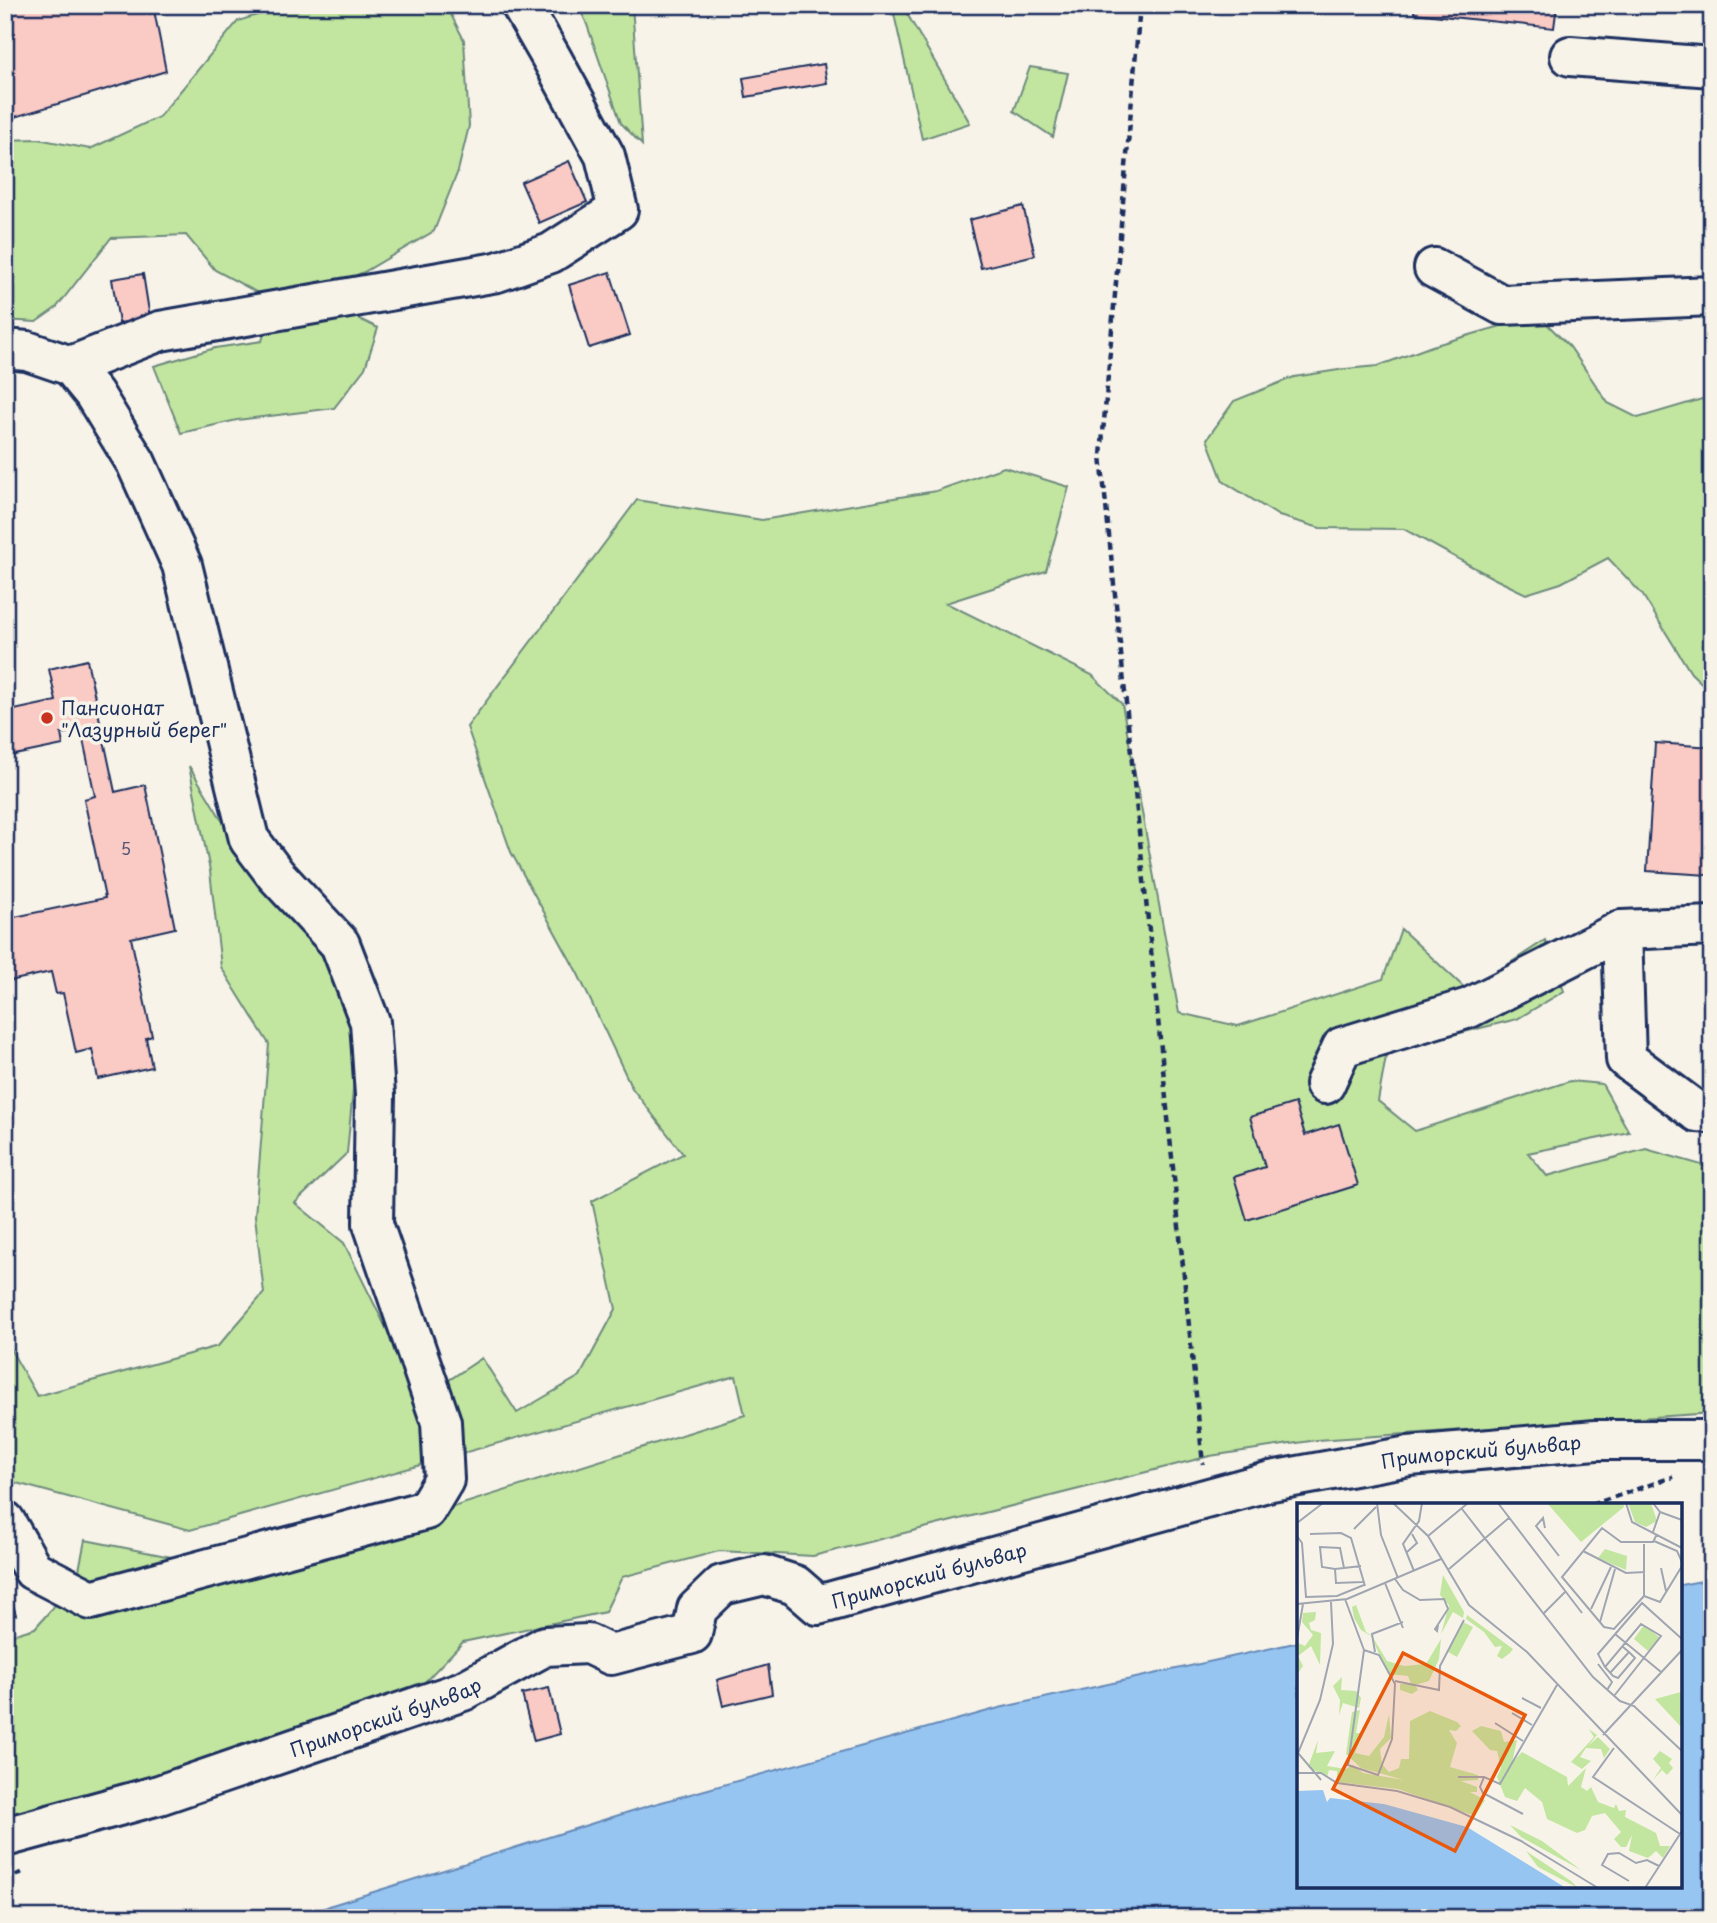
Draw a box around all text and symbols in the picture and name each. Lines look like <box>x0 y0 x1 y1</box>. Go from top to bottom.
place label: Пансионат "Лазурный берег" <box>61 693 227 743</box>
marker: Пансионат "Лазурный берег" <box>39 710 55 726</box>
house number: 5 <box>121 836 131 860</box>
street label: Приморский бульвар <box>1379 1427 1582 1475</box>
inset map <box>1297 1503 1682 1888</box>
street label: Приморский бульвар <box>828 1535 1029 1615</box>
street label: Приморский бульвар <box>286 1670 486 1763</box>

